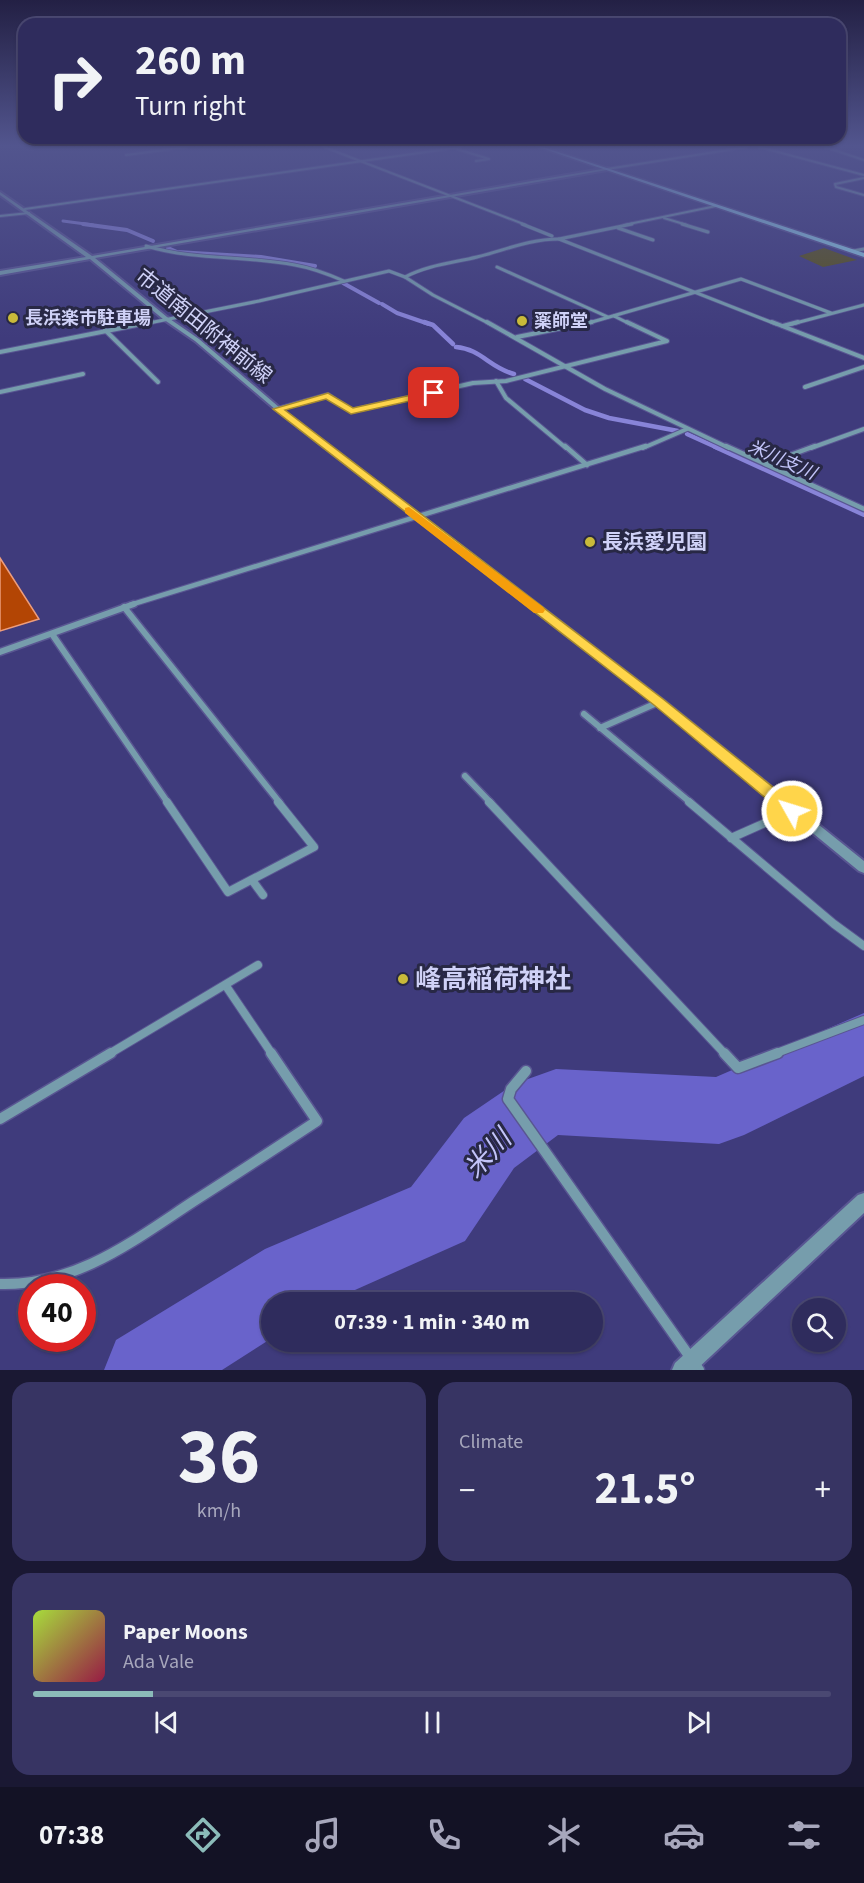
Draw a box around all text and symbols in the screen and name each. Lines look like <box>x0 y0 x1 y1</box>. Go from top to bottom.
text: 260 m <box>135 31 246 91</box>
icon: right <box>36 42 114 120</box>
text: Turn right <box>135 87 246 126</box>
street label: 市道南田附神前線 <box>129 261 279 391</box>
place label: 長浜楽市駐車場 <box>25 306 151 331</box>
place label: 薬師堂 <box>534 309 588 334</box>
marker: 長浜楽市駐車場 <box>6 311 20 325</box>
marker: 薬師堂 <box>515 314 529 328</box>
pin <box>408 367 459 418</box>
icon: arrive <box>417 376 450 409</box>
water label: 米川支川 <box>744 434 822 487</box>
place label: 長浜愛児園 <box>602 527 707 557</box>
marker: 長浜愛児園 <box>583 535 597 549</box>
position arrow <box>760 779 824 843</box>
place label: 峰高稲荷神社 <box>415 961 571 998</box>
marker: 峰高稲荷神社 <box>396 972 410 986</box>
water label: 米川 <box>455 1119 523 1187</box>
speed limit sign: 40 <box>18 1274 96 1352</box>
map controls <box>792 1298 846 1352</box>
button: search <box>792 1298 846 1352</box>
text: 07:39 · 1 min · 340 m <box>334 1306 530 1338</box>
text: 36 <box>178 1402 260 1513</box>
text: Climate <box>459 1428 523 1456</box>
text: 21.5° <box>594 1457 696 1521</box>
text: − <box>459 1467 475 1514</box>
text: + <box>815 1467 831 1514</box>
text: km/h <box>197 1497 241 1525</box>
text: Paper Moons <box>123 1616 248 1648</box>
text: Ada Vale <box>123 1648 194 1676</box>
icon: previous <box>150 1706 183 1739</box>
icon: pause <box>416 1706 449 1739</box>
icon: next <box>682 1706 715 1739</box>
icon: directions <box>182 1814 224 1856</box>
icon: music <box>302 1814 344 1856</box>
icon: phone <box>423 1814 465 1856</box>
icon: climate <box>543 1814 585 1856</box>
icon: car <box>663 1814 705 1856</box>
icon: filters <box>783 1814 825 1856</box>
text: 07:38 <box>39 1816 104 1855</box>

